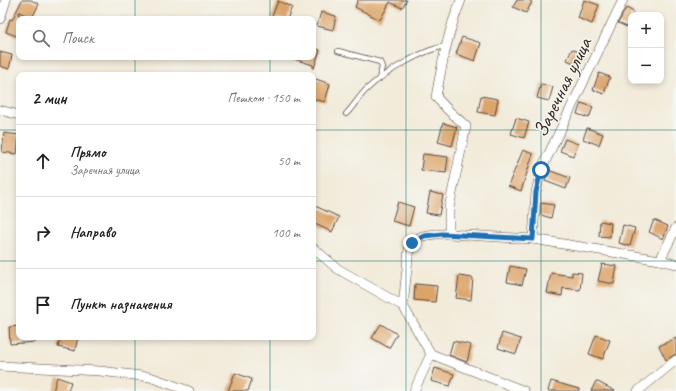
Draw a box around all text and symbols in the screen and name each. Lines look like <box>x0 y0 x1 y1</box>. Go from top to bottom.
map controls <box>628 12 664 84</box>
button: + <box>628 12 664 48</box>
search box <box>16 16 316 60</box>
icon: search <box>30 27 52 49</box>
text: Поиск <box>62 29 94 48</box>
street label: Заречная улица <box>528 33 598 141</box>
button: − <box>628 48 664 84</box>
text: 2 мин <box>32 88 67 109</box>
text: Пешком · 150 m <box>227 90 300 106</box>
text: Прямо <box>70 143 106 162</box>
icon: ahead <box>32 150 54 172</box>
text: 50 m <box>278 153 300 169</box>
route start <box>532 161 550 179</box>
text: Заречная улица <box>70 162 140 178</box>
icon: right <box>32 222 54 244</box>
text: Направо <box>70 223 116 242</box>
text: 100 m <box>272 225 300 241</box>
route end <box>403 234 421 252</box>
icon: arrive <box>32 294 54 316</box>
text: Пункт назначения <box>70 295 172 314</box>

